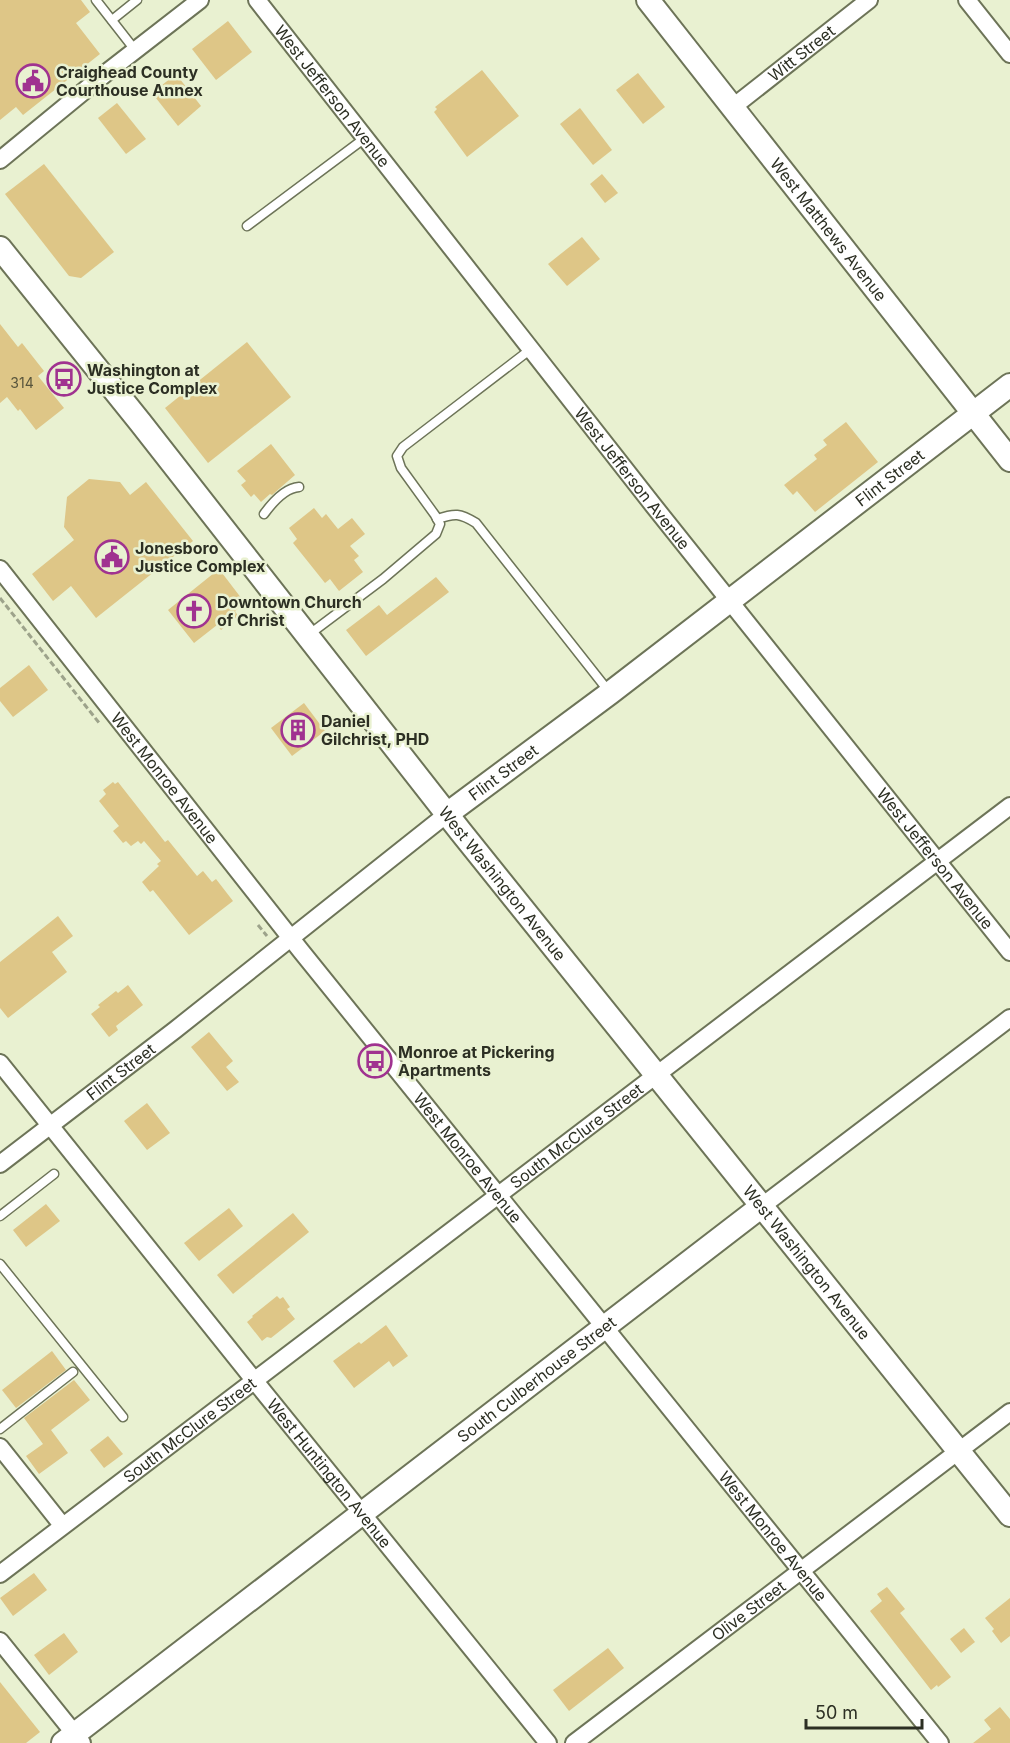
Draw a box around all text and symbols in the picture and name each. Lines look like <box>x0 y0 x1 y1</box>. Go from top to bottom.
street label: West Jefferson Avenue <box>270 21 394 171</box>
street label: Witt Street <box>764 21 839 86</box>
place label: Craighead County Courthouse Annex <box>56 62 203 100</box>
public building icon: Craighead County Courthouse Annex <box>15 63 51 99</box>
street label: West Matthews Avenue <box>766 154 891 305</box>
place label: Washington at Justice Complex <box>87 360 217 398</box>
bus stop icon: Washington at Justice Complex <box>46 361 82 397</box>
house number: 314 <box>10 374 34 391</box>
street label: West Jefferson Avenue <box>570 403 694 553</box>
street label: Flint Street <box>851 445 928 510</box>
place label: Jonesboro Justice Complex <box>135 538 265 576</box>
public building icon: Jonesboro Justice Complex <box>94 539 130 575</box>
place label: Downtown Church of Christ <box>217 592 362 630</box>
church icon: Downtown Church of Christ <box>176 593 212 629</box>
street label: West Monroe Avenue <box>107 708 222 847</box>
place label: Daniel Gilchrist, PHD <box>321 711 429 749</box>
building icon: Daniel Gilchrist, PHD <box>280 712 316 748</box>
street label: Flint Street <box>465 740 542 805</box>
street label: West Jefferson Avenue <box>873 784 998 933</box>
street label: West Washington Avenue <box>435 802 570 965</box>
street label: Flint Street <box>82 1039 159 1104</box>
place label: Monroe at Pickering Apartments <box>398 1042 554 1080</box>
bus stop icon: Monroe at Pickering Apartments <box>357 1043 393 1079</box>
street label: South McClure Street <box>506 1079 647 1193</box>
street label: West Monroe Avenue <box>409 1089 526 1227</box>
street label: West Washington Avenue <box>739 1181 875 1343</box>
street label: South Culberhouse Street <box>453 1312 620 1447</box>
street label: South McClure Street <box>119 1373 260 1487</box>
street label: West Huntington Avenue <box>263 1394 396 1552</box>
street label: West Monroe Avenue <box>715 1467 831 1605</box>
street label: Olive Street <box>707 1576 789 1645</box>
scale bar <box>806 1692 922 1730</box>
text: 50 m <box>815 1702 858 1723</box>

